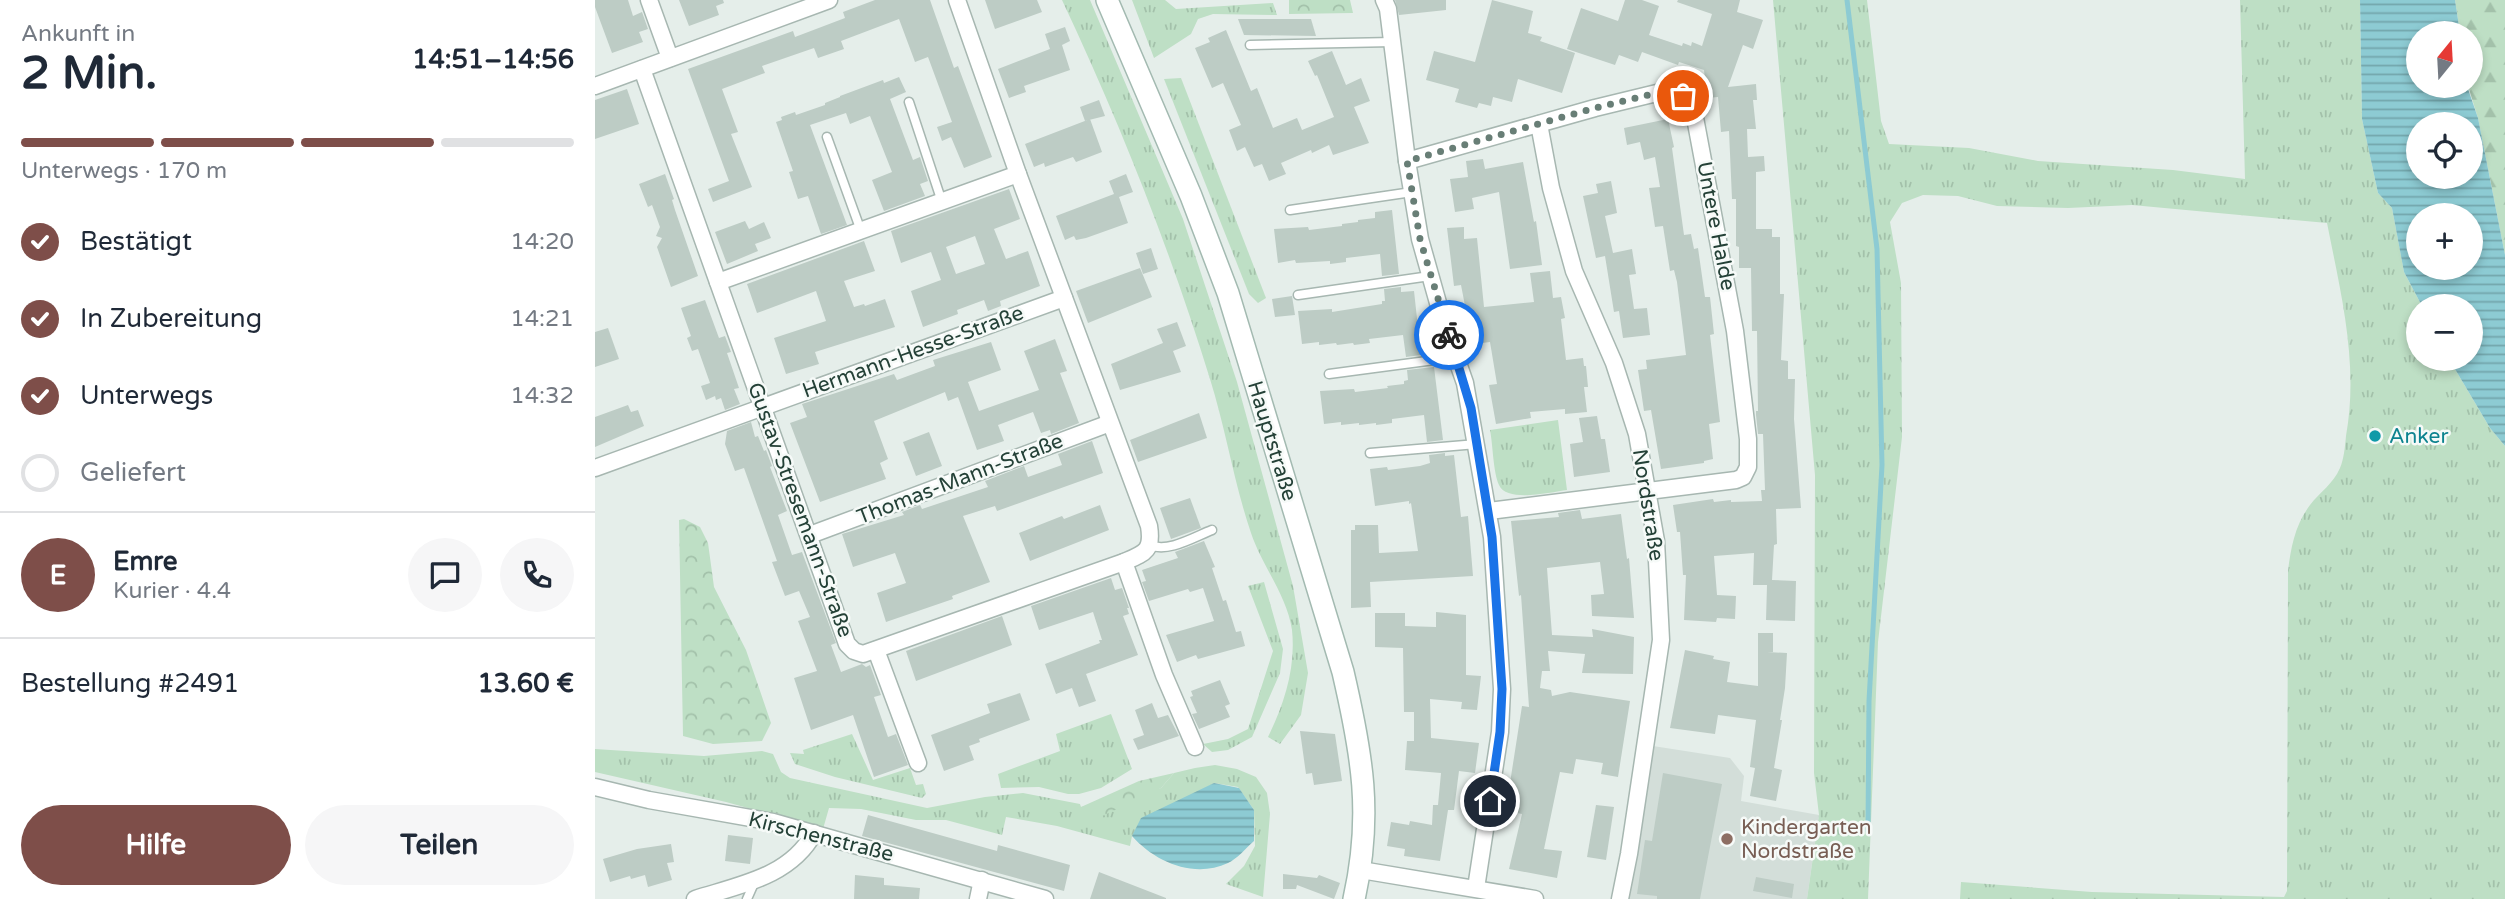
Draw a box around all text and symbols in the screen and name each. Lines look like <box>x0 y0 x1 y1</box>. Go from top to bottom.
text: Ankunft in <box>21 20 135 48</box>
north arrow <box>2406 21 2483 98</box>
map controls <box>2406 21 2483 371</box>
text: 14:51–14:56 <box>412 44 574 75</box>
text: 2 Min. <box>21 46 157 101</box>
pin <box>1653 66 1713 126</box>
icon: bag <box>1664 77 1702 115</box>
button: locate <box>2406 112 2483 189</box>
text: Unterwegs · 170 m <box>21 157 227 185</box>
street label: Untere Halde <box>1691 159 1741 293</box>
button: + <box>2406 203 2483 280</box>
icon: check <box>21 223 59 261</box>
text: Bestätigt <box>80 226 192 257</box>
text: 14:20 <box>510 228 574 256</box>
button: − <box>2406 294 2483 371</box>
icon: check <box>21 300 59 338</box>
street label: Hermann-Hesse-Straße <box>799 300 1027 404</box>
courier <box>1414 300 1484 370</box>
text: In Zubereitung <box>80 303 262 334</box>
text: 14:21 <box>510 305 574 333</box>
icon: bike <box>1430 316 1468 354</box>
icon: check <box>21 377 59 415</box>
street label: Hauptstraße <box>1242 378 1302 504</box>
street label: Gustav-Stresemann-Straße <box>742 379 858 641</box>
text: Unterwegs <box>80 380 213 411</box>
text: 14:32 <box>510 382 574 410</box>
place label: Anker <box>2389 424 2449 449</box>
street label: Thomas-Mann-Straße <box>853 428 1067 530</box>
marker: Anker <box>2367 428 2383 444</box>
street label: Nordstraße <box>1627 447 1669 563</box>
text: Geliefert <box>80 457 186 488</box>
button: chat <box>408 538 482 612</box>
button: phone <box>500 538 574 612</box>
text: Emre <box>113 546 178 577</box>
text: E <box>50 560 66 591</box>
text: Kurier · 4.4 <box>113 577 231 605</box>
text: Bestellung #2491 <box>21 668 239 699</box>
text: 13.60 € <box>477 668 574 699</box>
pin <box>1460 771 1520 831</box>
icon: home <box>1471 782 1509 820</box>
button: Hilfe <box>21 805 291 885</box>
button: Teilen <box>305 805 574 885</box>
street label: Kirschenstraße <box>746 807 896 867</box>
place label: Kindergarten Nordstraße <box>1741 815 1872 864</box>
marker: Kindergarten Nordstraße <box>1719 831 1735 847</box>

